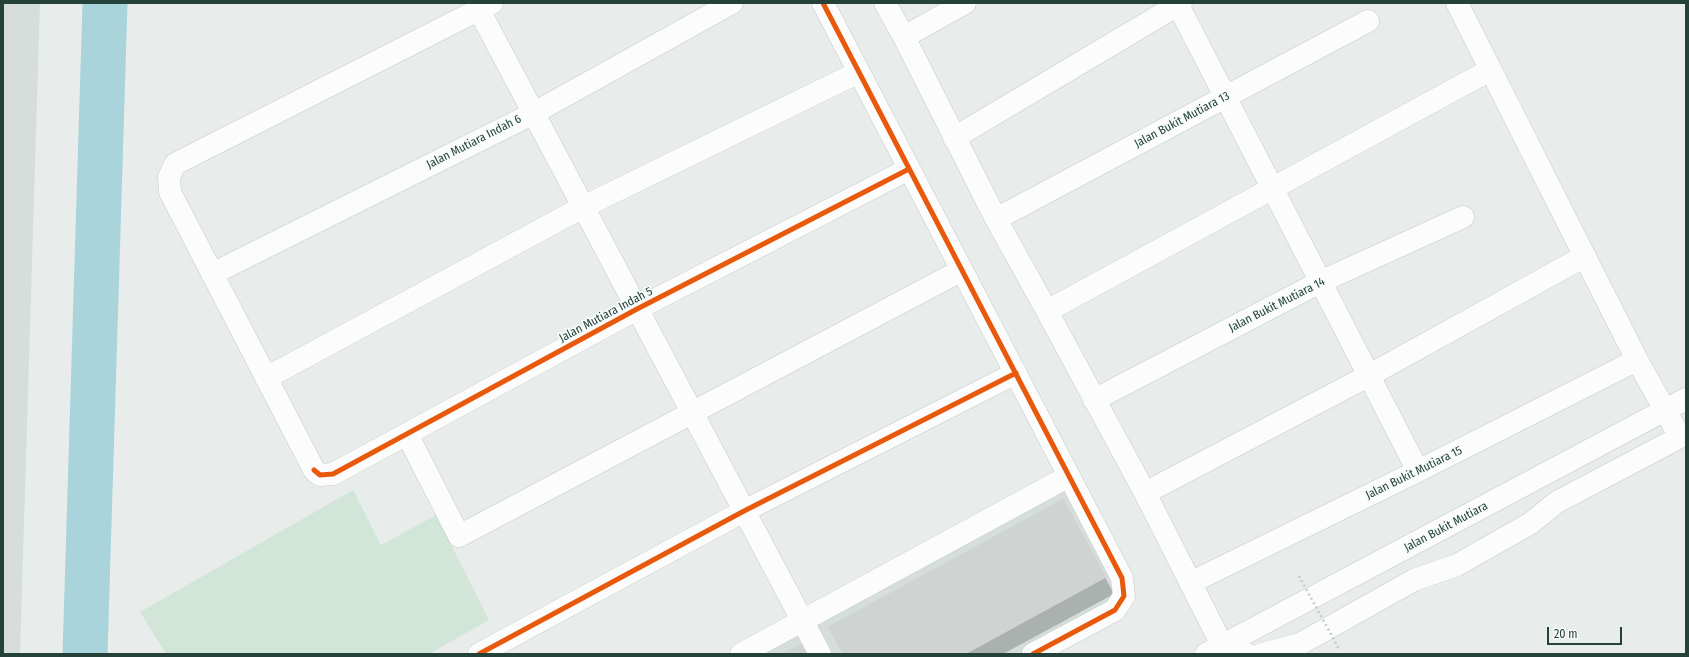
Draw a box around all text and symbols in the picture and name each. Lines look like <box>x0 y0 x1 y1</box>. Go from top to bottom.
street label: Jalan Bukit Mutiara 13 <box>1132 89 1232 151</box>
street label: Jalan Mutiara Indah 6 <box>424 112 524 172</box>
street label: Jalan Bukit Mutiara 14 <box>1227 275 1327 335</box>
street label: Jalan Mutiara Indah 5 <box>557 284 655 346</box>
street label: Jalan Bukit Mutiara 15 <box>1363 443 1465 503</box>
street label: Jalan Bukit Mutiara <box>1402 499 1490 555</box>
scale bar <box>1549 619 1624 645</box>
text: 20 m <box>1554 627 1578 641</box>

